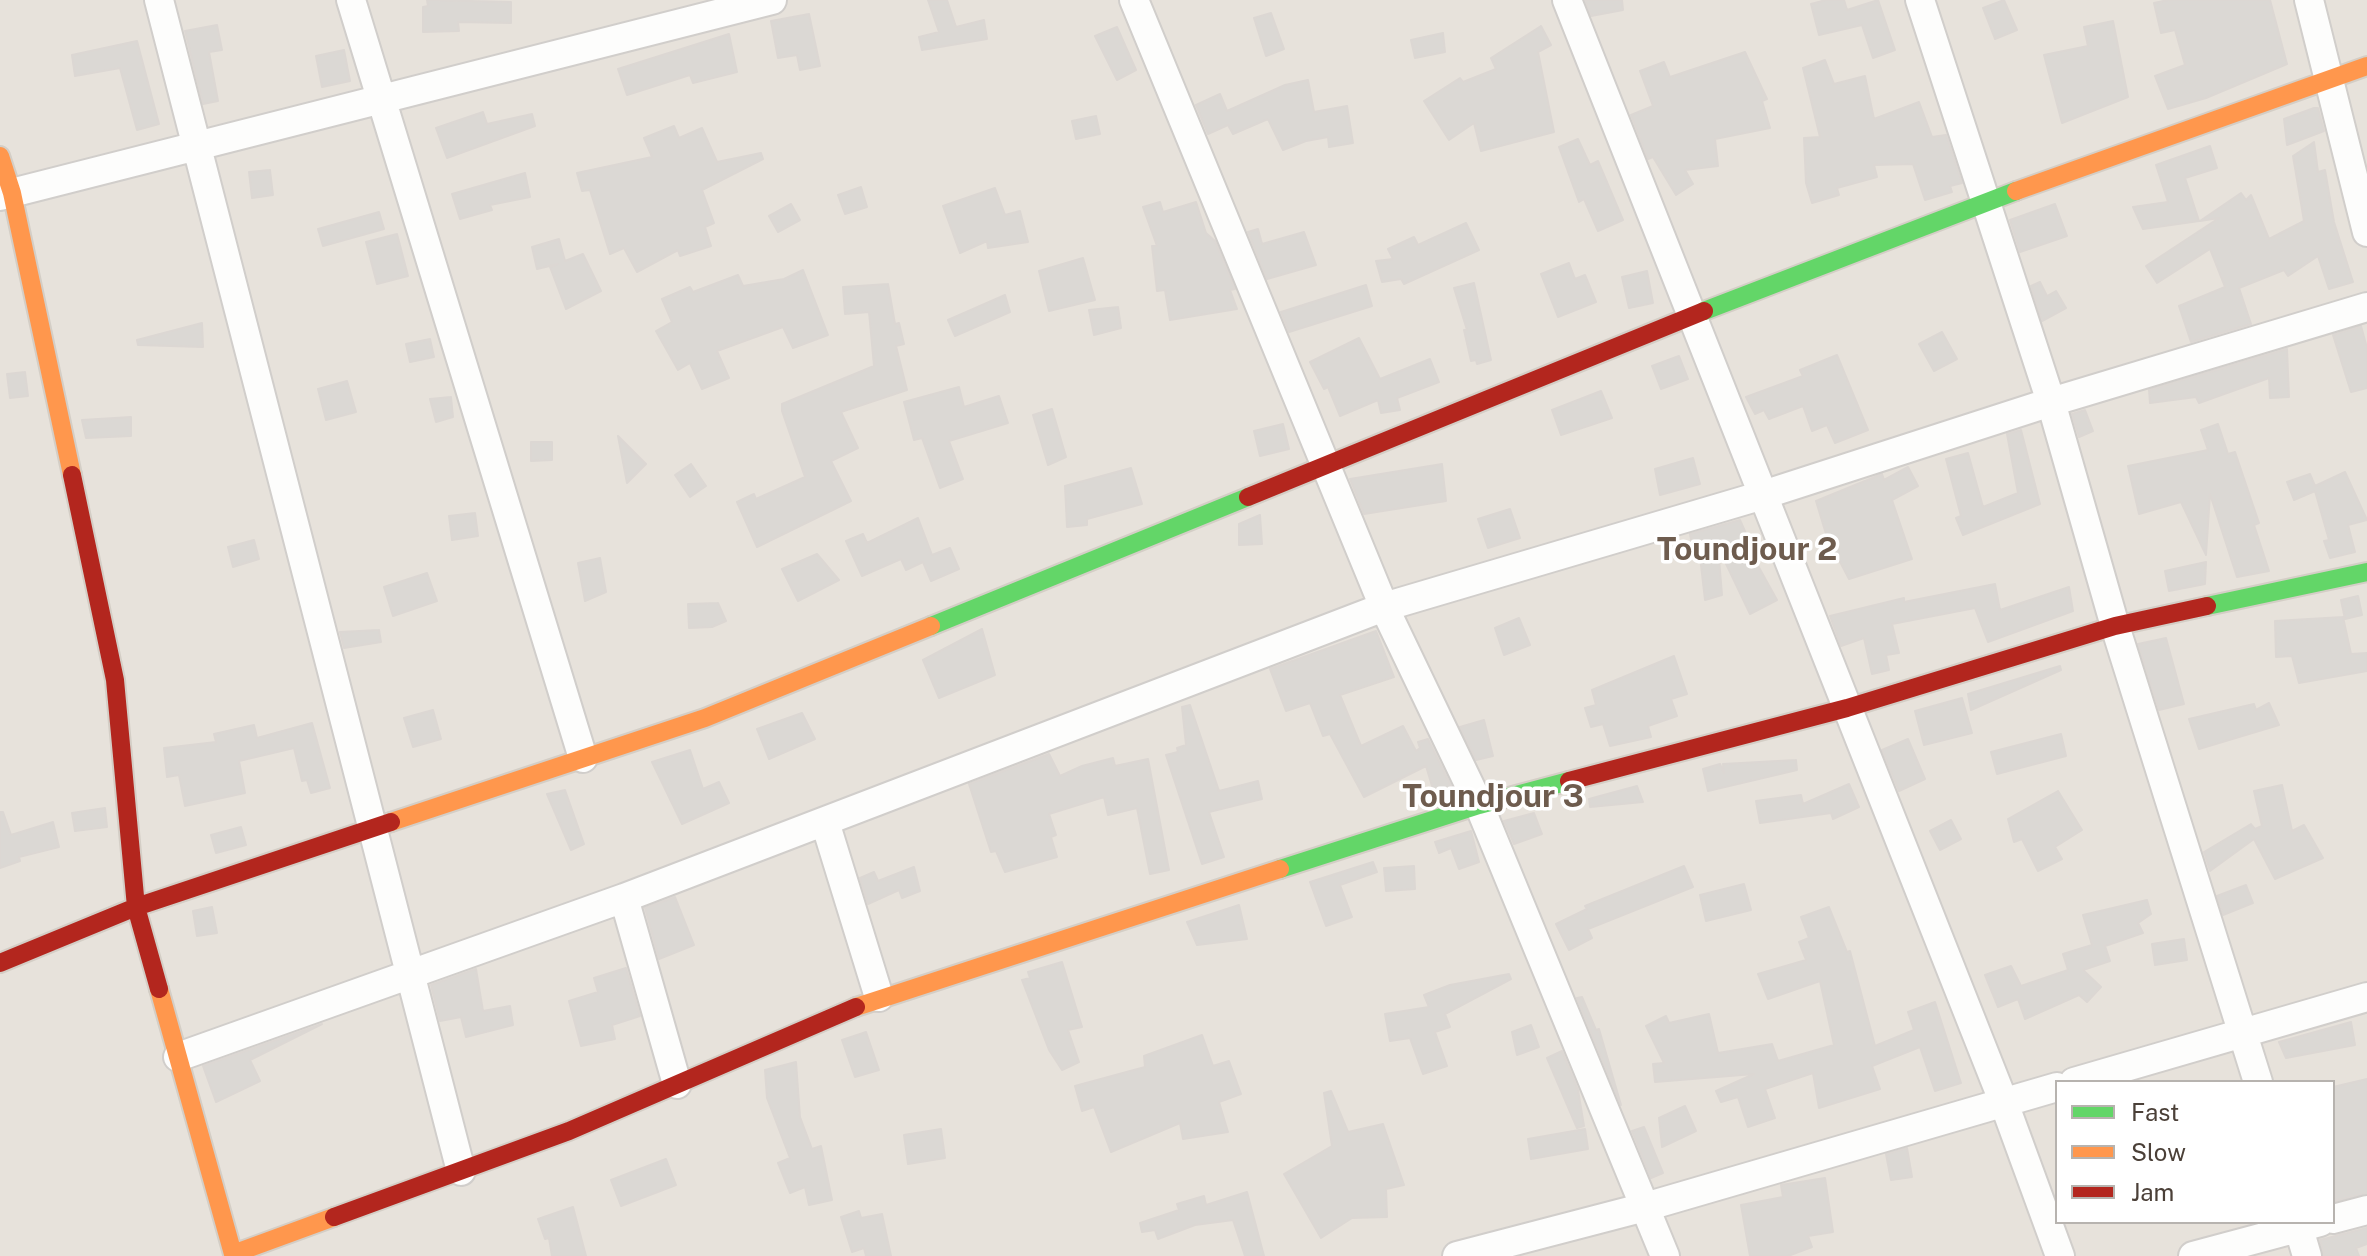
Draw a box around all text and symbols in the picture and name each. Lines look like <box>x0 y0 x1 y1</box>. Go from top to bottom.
district label: Toundjour 2 <box>1657 531 1837 569</box>
district label: Toundjour 3 <box>1402 778 1584 816</box>
legend <box>2055 1080 2335 1224</box>
text: Fast <box>2131 1098 2179 1126</box>
text: Slow <box>2131 1138 2186 1166</box>
text: Jam <box>2131 1178 2174 1206</box>

